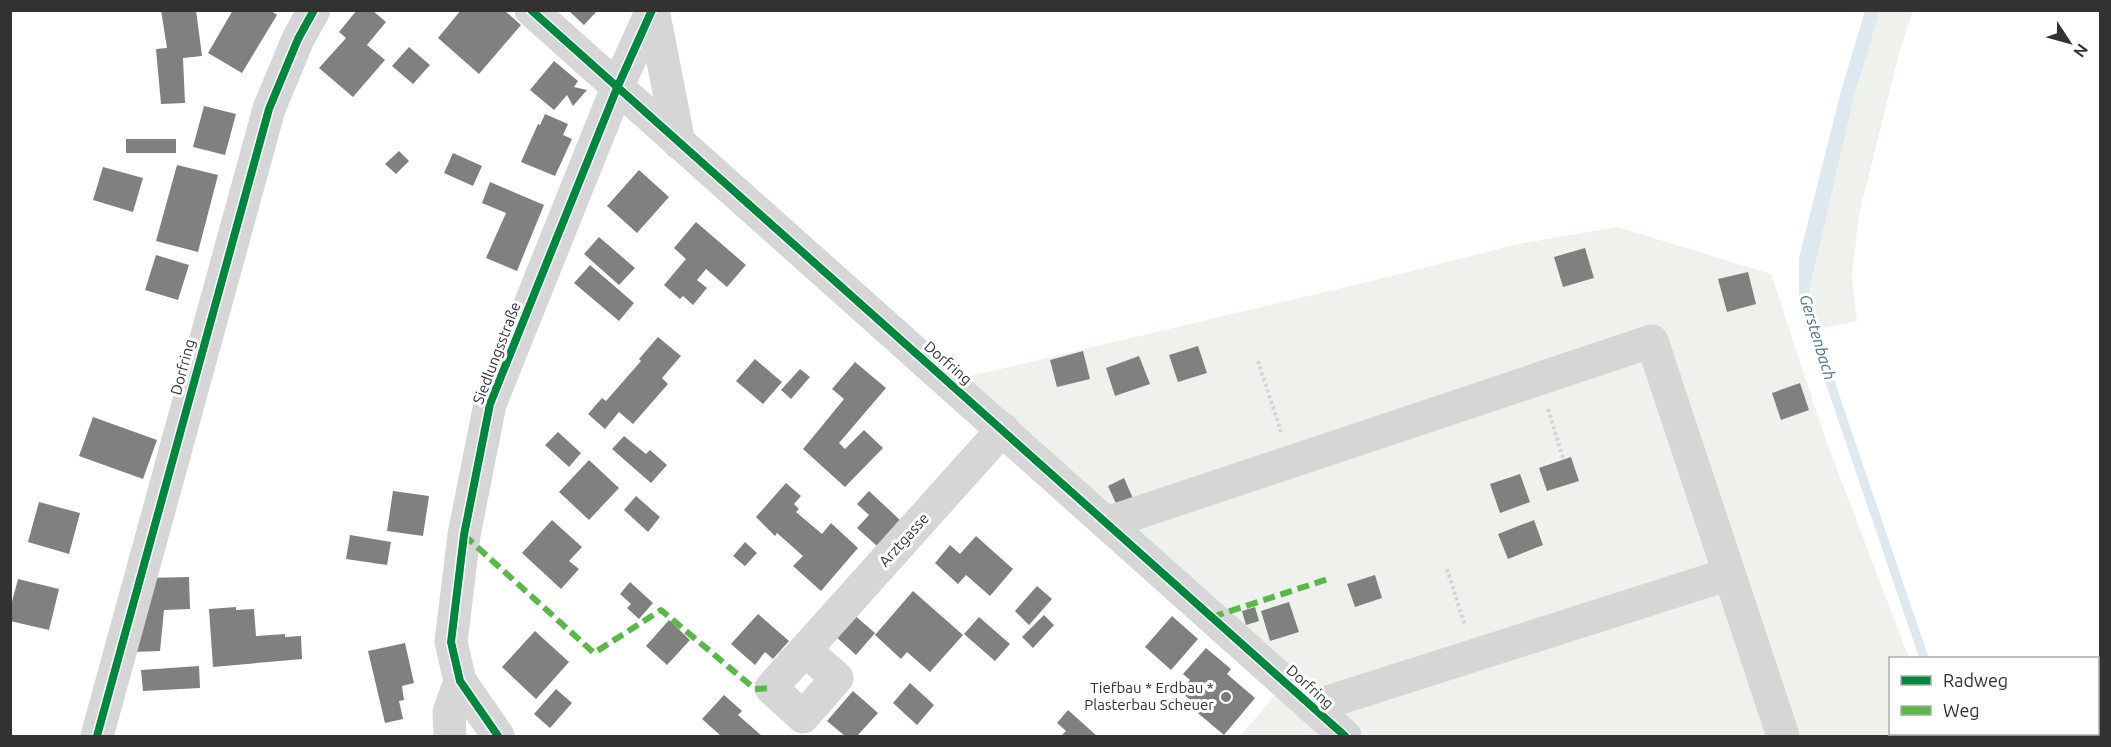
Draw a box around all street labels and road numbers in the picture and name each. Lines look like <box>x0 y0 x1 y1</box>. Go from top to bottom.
street label: Siedlungsstraße <box>469 299 524 406</box>
street label: Dorfring <box>167 337 198 397</box>
street label: Dorfring <box>921 337 976 388</box>
street label: Arztgasse <box>875 510 932 570</box>
street label: Dorfring <box>1283 661 1337 712</box>

